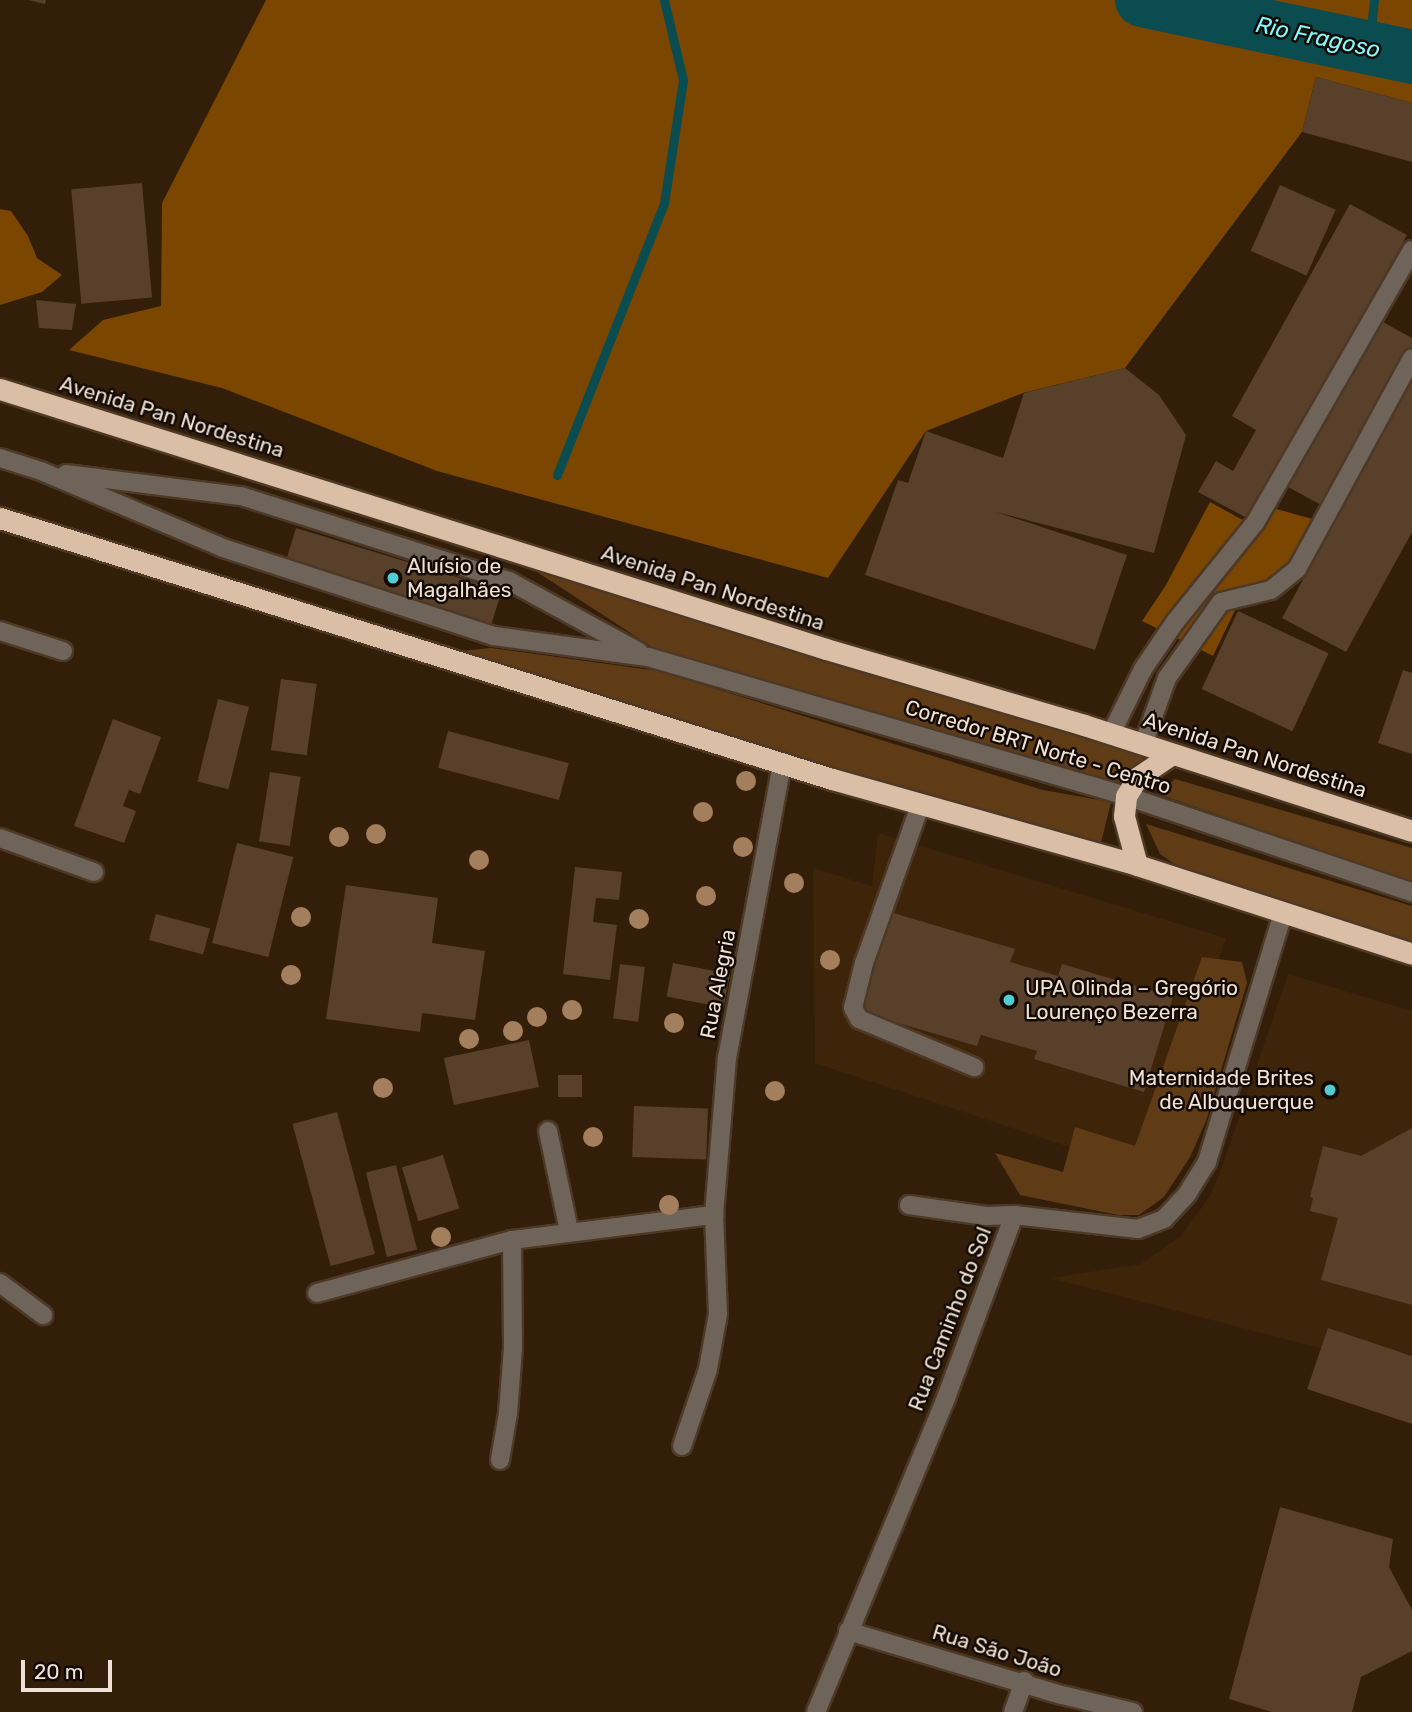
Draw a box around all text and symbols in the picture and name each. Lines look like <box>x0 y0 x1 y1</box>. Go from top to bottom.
water label: Rio Fragoso <box>1253 10 1383 64</box>
street label: Avenida Pan Nordestina <box>57 371 287 463</box>
street label: Avenida Pan Nordestina <box>598 540 828 636</box>
place label: Aluísio de Magalhães <box>407 553 511 603</box>
marker: Aluísio de Magalhães <box>385 570 401 586</box>
street label: Corredor BRT Norte - Centro <box>902 694 1174 800</box>
street label: Avenida Pan Nordestina <box>1140 707 1370 803</box>
street label: Rua Alegria <box>695 927 741 1041</box>
place label: UPA Olinda – Gregório Lourenço Bezerra <box>1025 975 1239 1025</box>
marker: UPA Olinda – Gregório Lourenço Bezerra <box>999 990 1019 1010</box>
place label: Maternidade Brites de Albuquerque <box>1129 1065 1314 1115</box>
marker: Maternidade Brites de Albuquerque <box>1320 1080 1340 1100</box>
street label: Rua Caminho do Sol <box>903 1223 997 1415</box>
street label: Rua São João <box>929 1619 1065 1683</box>
scale bar <box>24 1646 116 1690</box>
text: 20 m <box>34 1659 83 1684</box>

